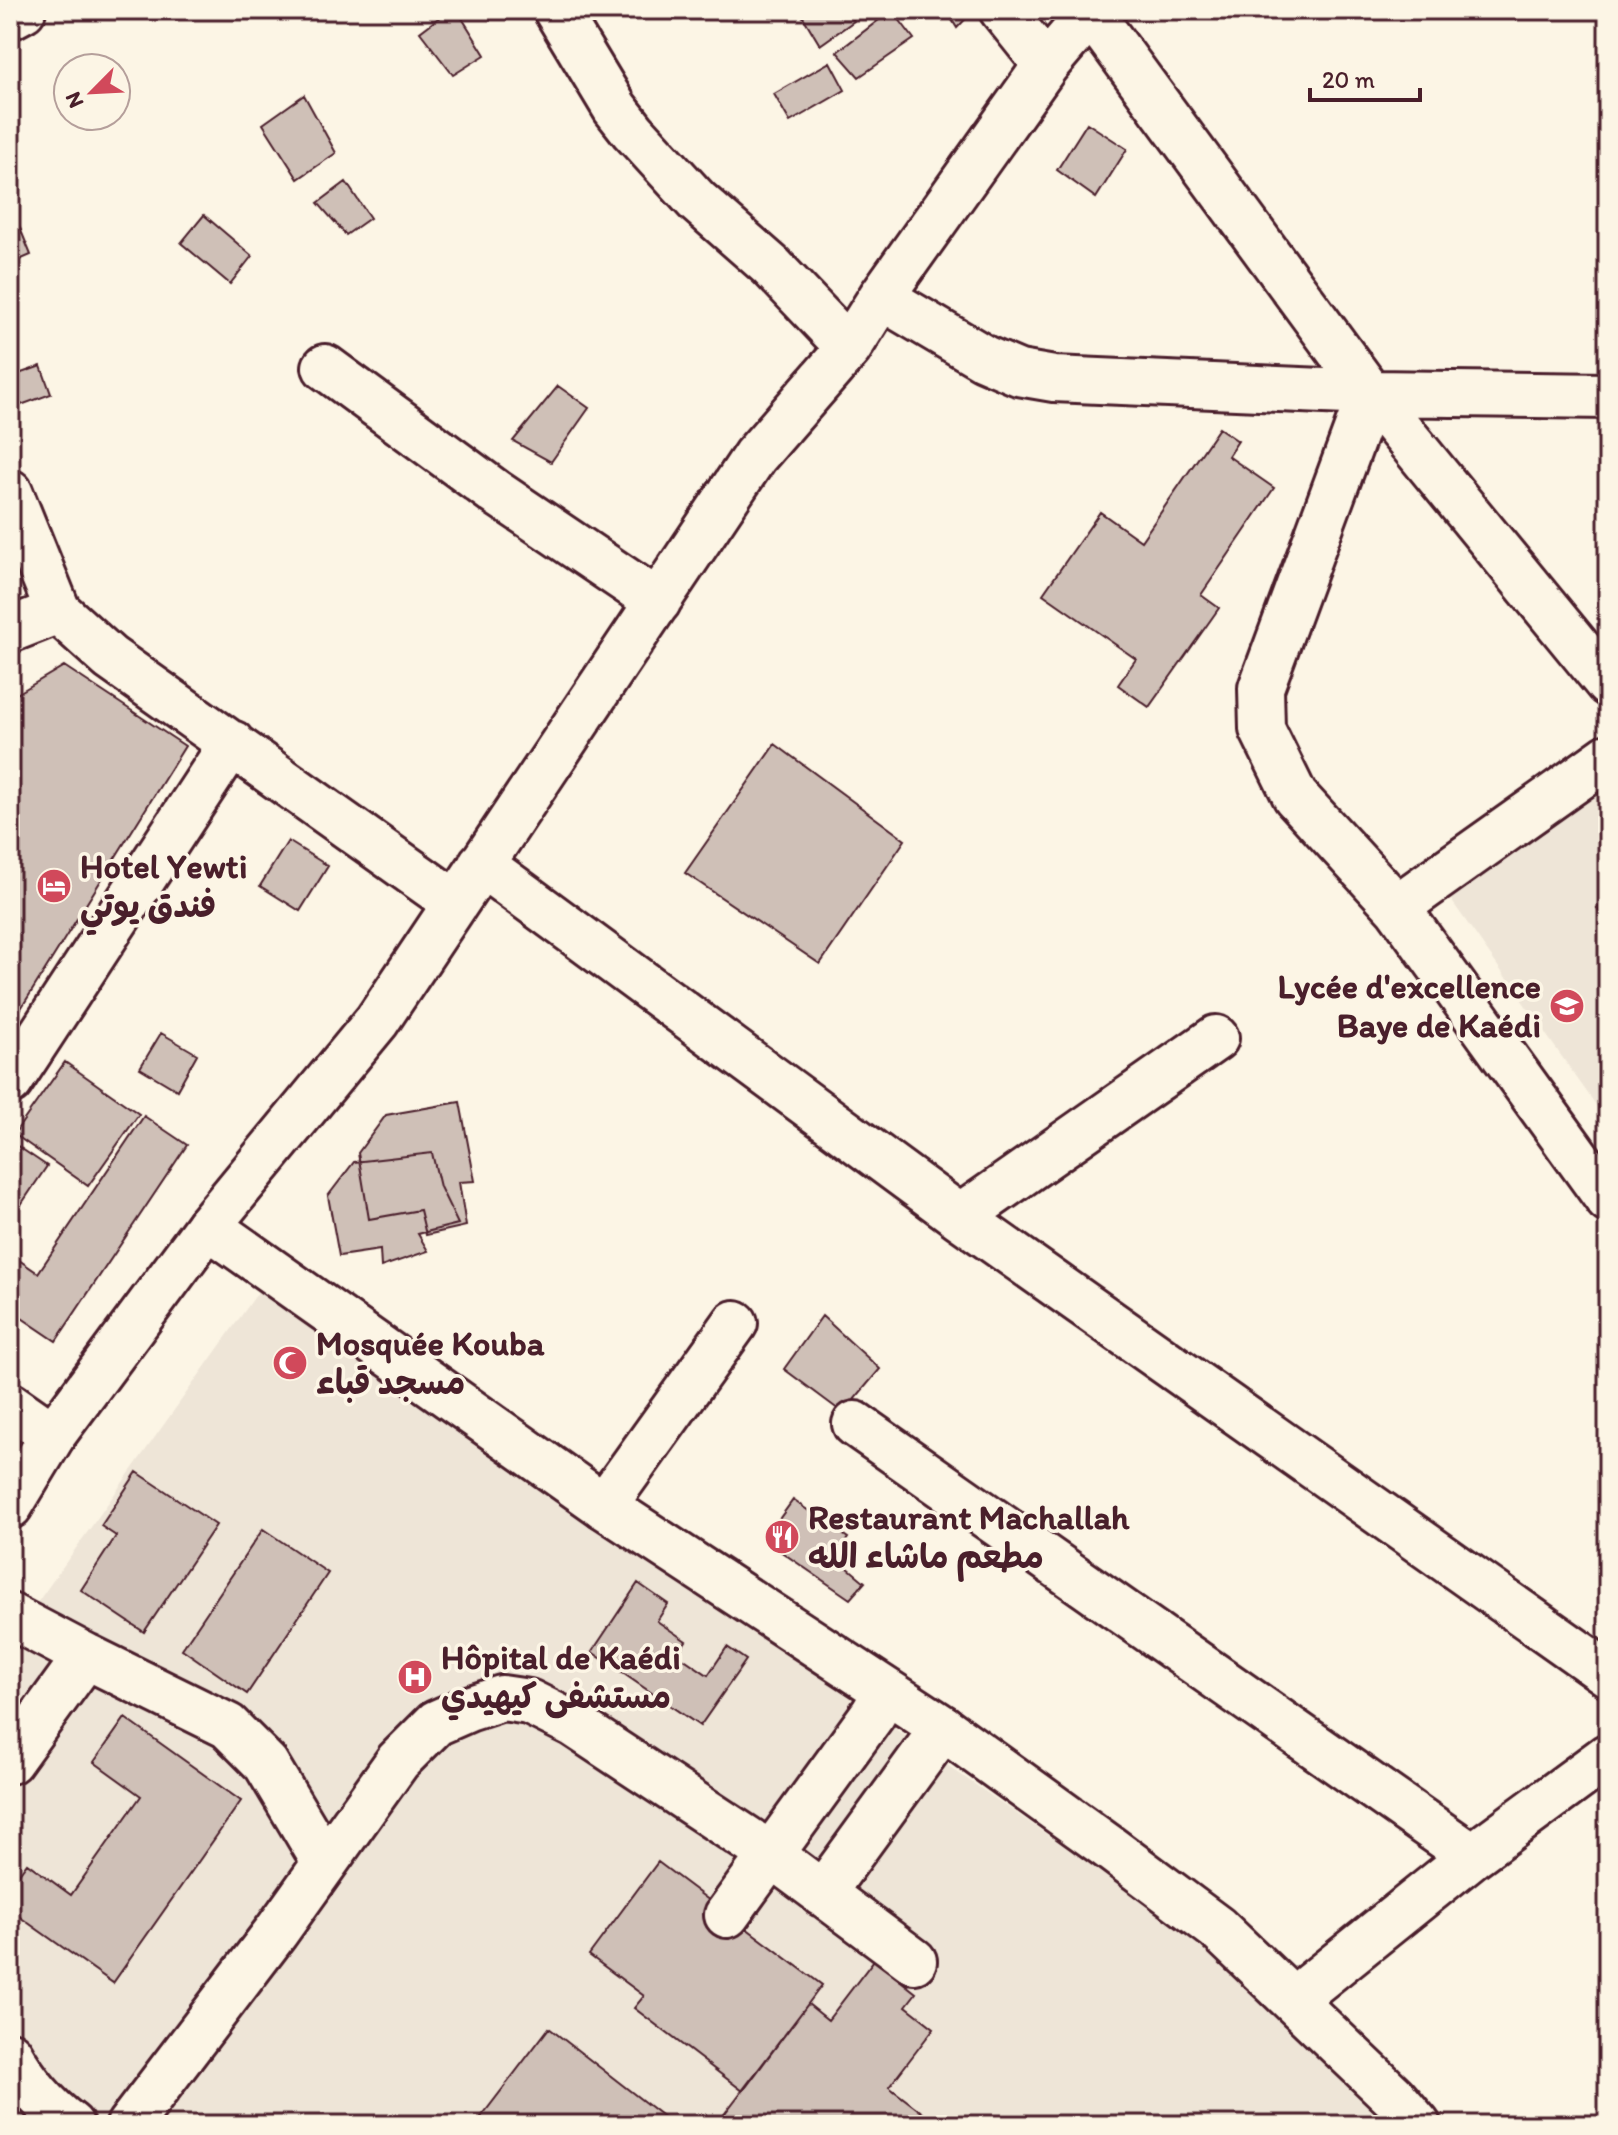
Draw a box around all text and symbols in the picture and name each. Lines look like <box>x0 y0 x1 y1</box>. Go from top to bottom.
north arrow <box>52 52 132 132</box>
scale bar <box>1310 52 1420 102</box>
text: 20 m <box>1322 65 1375 94</box>
text: N <box>59 88 90 112</box>
place label: Hotel Yewti فندق يوتي <box>80 846 247 936</box>
hotel icon: Hotel Yewti فندق يوتي <box>35 867 73 905</box>
place label: Lycée d'excellence Baye de Kaédi <box>1278 966 1541 1046</box>
school or university icon: Lycée d'excellence Baye de Kaédi <box>1548 987 1586 1025</box>
place label: Mosquée Kouba مسجد قباء <box>316 1323 545 1403</box>
mosque icon: Mosquée Kouba مسجد قباء <box>271 1344 309 1382</box>
place label: Restaurant Machallah مطعم ماشاء الله <box>808 1497 1130 1582</box>
restaurant icon: Restaurant Machallah مطعم ماشاء الله <box>763 1518 801 1556</box>
place label: Hôpital de Kaédi مستشفى كيهيدي <box>441 1637 681 1721</box>
hospital icon: Hôpital de Kaédi مستشفى كيهيدي <box>396 1658 434 1696</box>

